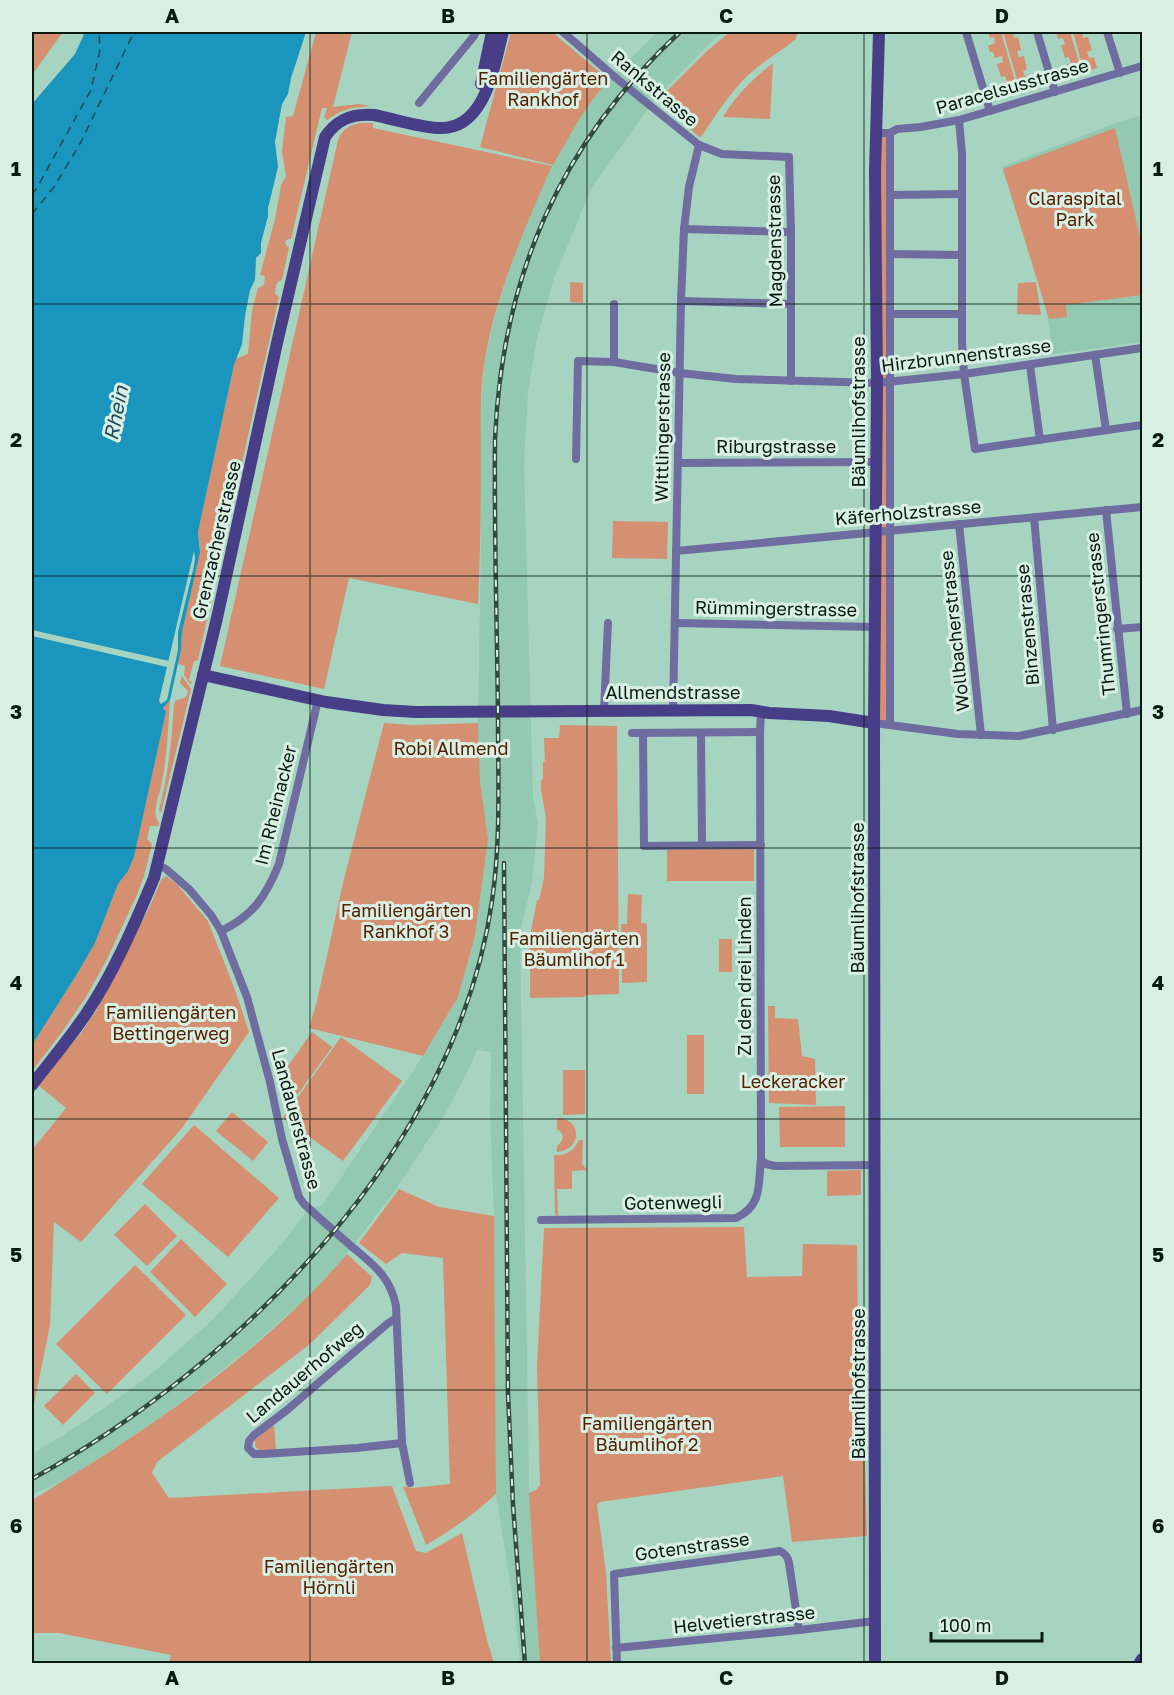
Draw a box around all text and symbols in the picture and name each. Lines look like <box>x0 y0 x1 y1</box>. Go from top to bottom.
text: A <box>165 3 179 27</box>
text: B <box>441 3 455 27</box>
text: C <box>719 3 733 27</box>
text: D <box>995 3 1009 27</box>
street label: Rankstrasse <box>607 45 703 131</box>
street label: Paracelsusstrasse <box>933 54 1091 118</box>
park label: Familiengärten Rankhof <box>478 67 608 110</box>
text: 1 <box>11 156 21 180</box>
text: 1 <box>1153 156 1163 180</box>
street label: Magdenstrasse <box>762 175 786 307</box>
park label: Claraspital Park <box>1028 187 1122 230</box>
street label: Hirzbrunnenstrasse <box>880 334 1052 376</box>
street label: Bäumlihofstrasse <box>847 336 869 488</box>
street label: Wittlingerstrasse <box>650 352 674 502</box>
water label: Rhein <box>98 383 132 442</box>
text: 2 <box>10 427 22 451</box>
text: 2 <box>1152 427 1164 451</box>
street label: Riburgstrasse <box>716 435 836 457</box>
street label: Grenzacherstrasse <box>187 459 245 621</box>
street label: Käferholzstrasse <box>834 495 982 529</box>
street label: Thumringerstrasse <box>1081 531 1119 697</box>
street label: Wollbacherstrasse <box>935 549 973 713</box>
street label: Binzenstrasse <box>1011 563 1043 687</box>
street label: Rümmingerstrasse <box>695 596 857 620</box>
street label: Allmendstrasse <box>606 681 741 703</box>
text: 3 <box>10 699 22 723</box>
text: 3 <box>1152 699 1164 723</box>
park label: Robi Allmend <box>394 737 508 759</box>
street label: Im Rheinacker <box>249 743 301 867</box>
street label: Bäumlihofstrasse <box>846 822 868 974</box>
street label: Zu den drei Linden <box>733 896 755 1056</box>
park label: Familiengärten Rankhof 3 <box>341 899 471 942</box>
park label: Familiengärten Bäumlihof 1 <box>509 927 639 970</box>
text: 4 <box>10 970 22 994</box>
text: 4 <box>1152 970 1164 994</box>
park label: Familiengärten Bettingerweg <box>106 1001 236 1044</box>
street label: Landauerstrasse <box>268 1046 326 1192</box>
park label: Leckeracker <box>741 1070 845 1092</box>
street label: Gotenwegli <box>624 1190 722 1214</box>
text: 5 <box>10 1242 22 1266</box>
text: 5 <box>1152 1242 1164 1266</box>
street label: Bäumlihofstrasse <box>847 1308 869 1460</box>
street label: Landauerhofweg <box>241 1317 367 1427</box>
park label: Familiengärten Bäumlihof 2 <box>582 1412 712 1455</box>
text: 6 <box>10 1513 22 1537</box>
text: 6 <box>1152 1513 1164 1537</box>
street label: Gotenstrasse <box>633 1527 751 1565</box>
park label: Familiengärten Hörnli <box>264 1555 394 1598</box>
street label: Helvetierstrasse <box>672 1601 816 1637</box>
scale bar <box>931 1605 1042 1643</box>
text: 100 m <box>940 1614 991 1636</box>
text: A <box>165 1665 179 1689</box>
text: B <box>441 1665 455 1689</box>
text: C <box>719 1665 733 1689</box>
text: D <box>995 1665 1009 1689</box>

